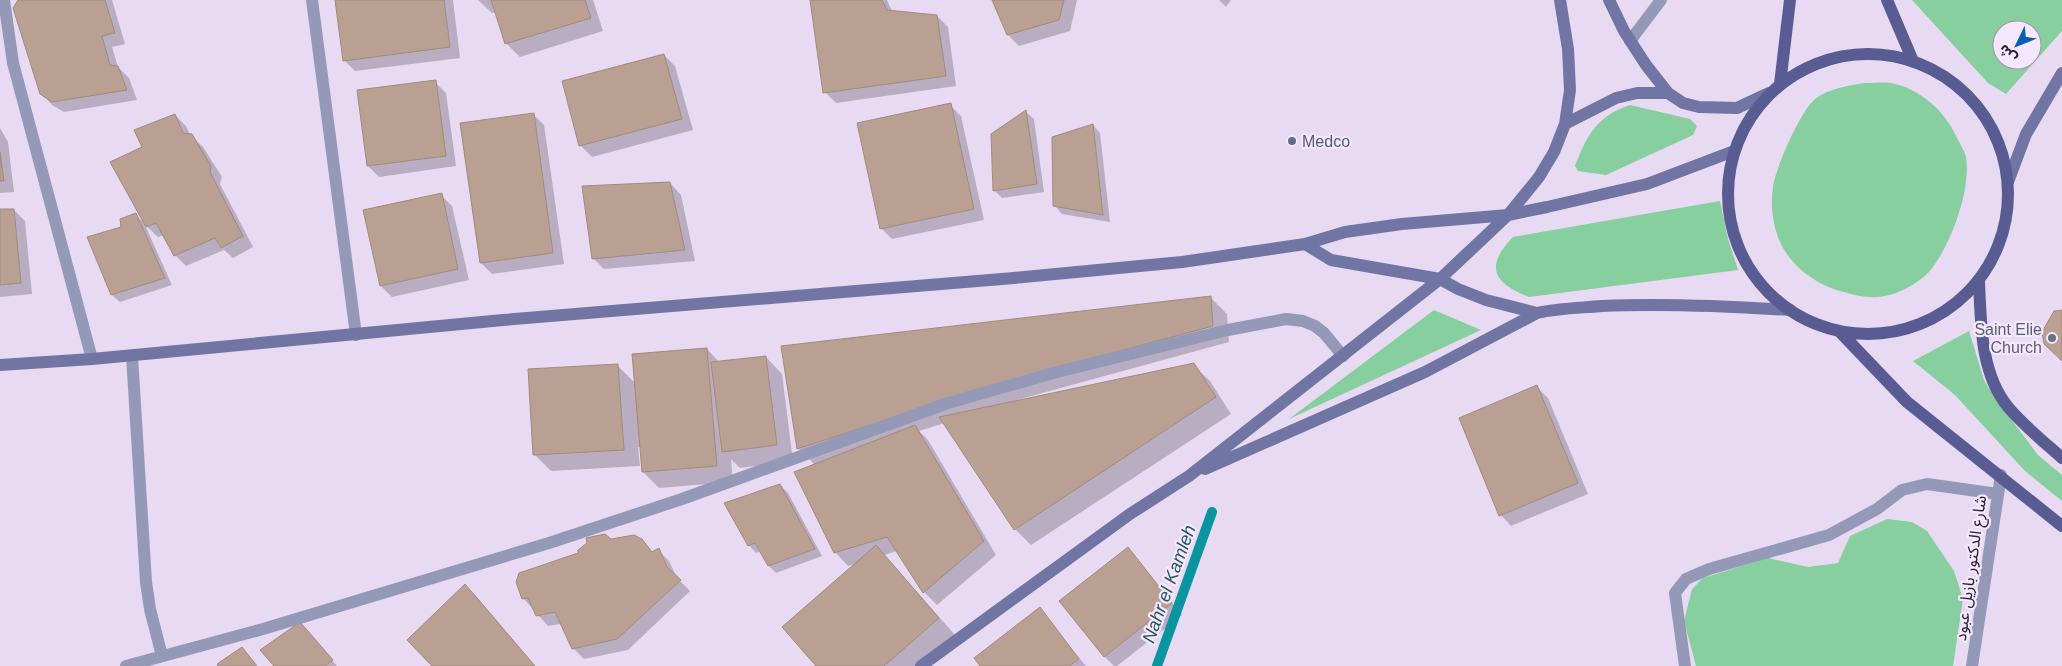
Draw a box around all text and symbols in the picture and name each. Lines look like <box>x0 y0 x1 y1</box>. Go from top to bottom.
north arrow <box>1992 20 2042 70</box>
text: ش <box>1995 41 2020 66</box>
place label: Medco <box>1302 133 1350 150</box>
marker: Medco <box>1286 135 1298 147</box>
place label: Saint Elie Church <box>1974 321 2042 356</box>
marker: Saint Elie Church <box>2046 332 2058 344</box>
street label: شارع الدكتور بازيل عبود <box>1952 494 1993 642</box>
water label: Nahr el Kamleh <box>1138 522 1200 646</box>

